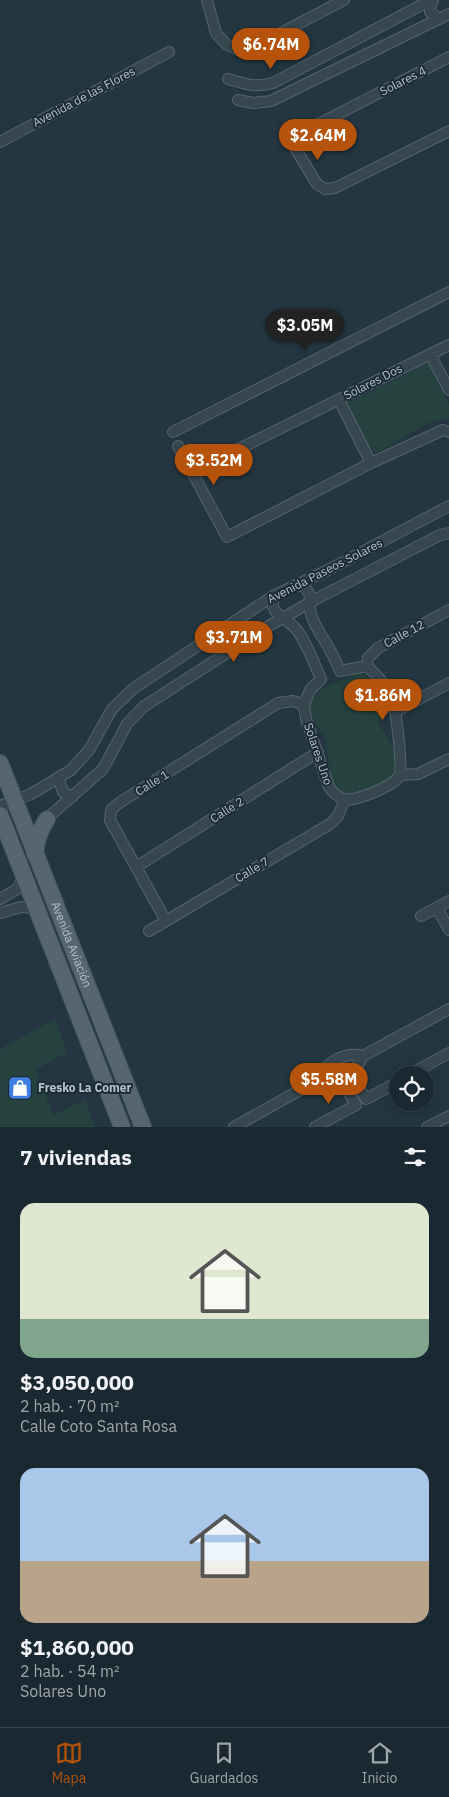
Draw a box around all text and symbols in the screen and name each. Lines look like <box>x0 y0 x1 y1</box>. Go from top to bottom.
pin: $6.74M <box>230 28 312 70</box>
text: $6.74M <box>243 34 299 54</box>
street label: Solares 4 <box>377 62 429 99</box>
street label: Avenida de las Flores <box>30 63 138 130</box>
pin: $2.64M <box>277 119 359 161</box>
text: $2.64M <box>290 125 346 145</box>
pin: $3.05M <box>264 308 346 351</box>
text: $3.05M <box>277 315 333 335</box>
street label: Solares Dos <box>341 360 405 403</box>
pin: $3.52M <box>173 444 255 486</box>
text: $3.52M <box>186 450 242 470</box>
street label: Avenida Paseos Solares <box>265 535 385 606</box>
street label: Calle 12 <box>381 617 427 651</box>
pin: $3.71M <box>193 620 275 663</box>
text: $3.71M <box>206 627 262 647</box>
pin: $1.86M <box>342 678 424 721</box>
text: $1.86M <box>355 685 411 705</box>
street label: Solares Uno <box>301 721 336 787</box>
street label: Calle 1 <box>132 766 171 799</box>
street label: Calle 2 <box>207 793 246 826</box>
street label: Calle 7 <box>232 854 271 886</box>
street label: Avenida Aviación <box>48 899 95 990</box>
pin: $5.58M <box>288 1062 370 1105</box>
map controls <box>389 1066 434 1111</box>
button: locate <box>389 1066 434 1111</box>
text: $5.58M <box>301 1069 357 1089</box>
shop icon: Fresko La Comer <box>7 1075 33 1101</box>
place label: Fresko La Comer <box>38 1080 132 1095</box>
text: 7 viviendas <box>20 1143 132 1171</box>
icon: filters <box>401 1143 429 1171</box>
icon: home <box>180 1236 270 1326</box>
text: $3,050,000 <box>20 1368 134 1396</box>
text: 2 hab. · 70 m² <box>20 1396 120 1416</box>
text: Calle Coto Santa Rosa <box>20 1416 177 1436</box>
icon: home <box>180 1501 270 1591</box>
text: $1,860,000 <box>20 1633 134 1661</box>
text: 2 hab. · 54 m² <box>20 1661 120 1681</box>
text: Solares Uno <box>20 1681 106 1701</box>
tab: Mapa <box>52 1739 86 1787</box>
tab: Guardados <box>190 1739 258 1787</box>
tab: Inicio <box>362 1739 397 1787</box>

